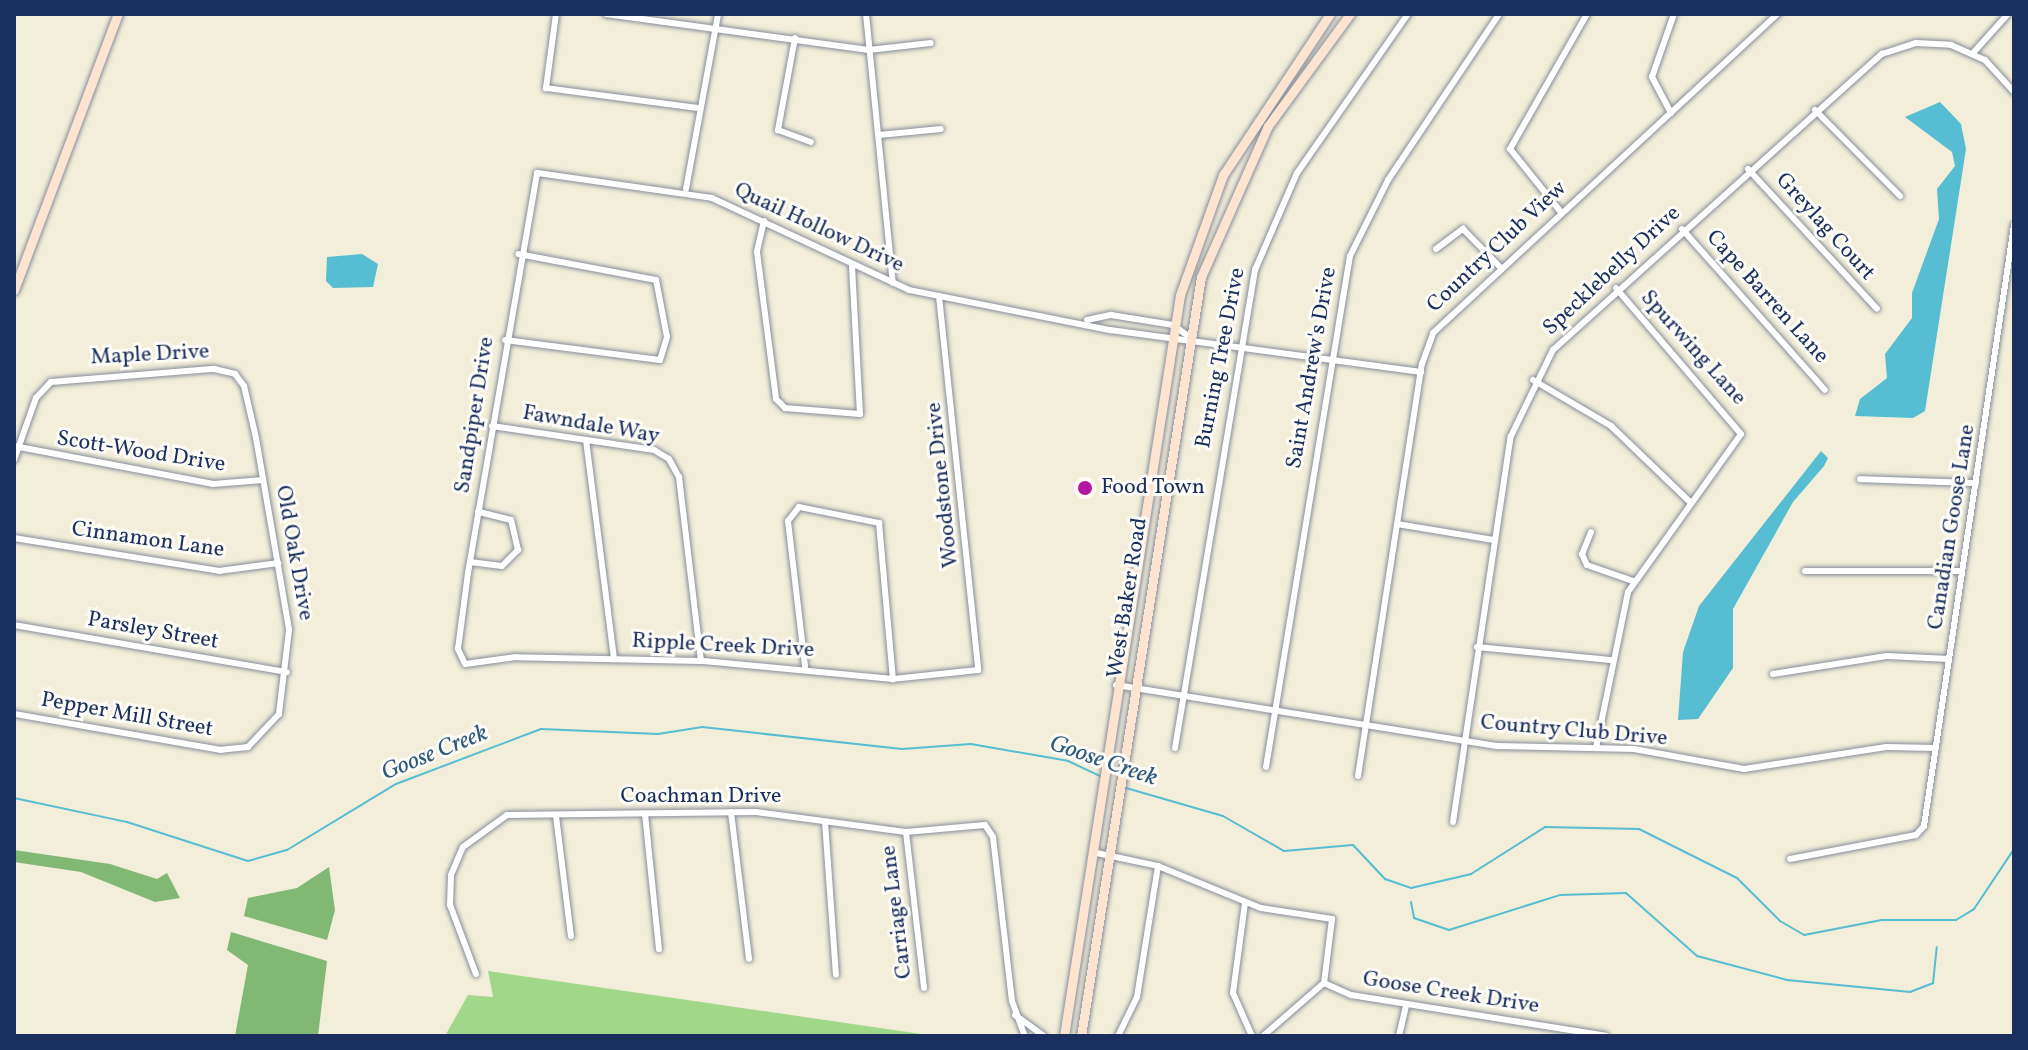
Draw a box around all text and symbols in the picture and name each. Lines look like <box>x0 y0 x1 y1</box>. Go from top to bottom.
street label: Greylag Court <box>1770 168 1880 286</box>
street label: Country Club View <box>1421 175 1573 319</box>
street label: Quail Hollow Drive <box>730 177 908 279</box>
street label: Specklebelly Drive <box>1538 200 1686 342</box>
street label: Cape Barren Lane <box>1700 225 1834 369</box>
street label: Burning Tree Drive <box>1190 265 1252 451</box>
street label: Saint Andrew's Drive <box>1281 265 1343 471</box>
street label: Spurwing Lane <box>1634 285 1752 411</box>
street label: Sandpiper Drive <box>450 335 500 495</box>
street label: Maple Drive <box>90 339 210 371</box>
street label: Fawndale Way <box>520 400 662 450</box>
street label: Woodstone Drive <box>921 401 965 569</box>
street label: Canadian Goose Lane <box>1923 422 1981 632</box>
street label: Scott-Wood Drive <box>55 426 227 478</box>
place label: Food Town <box>1101 475 1205 501</box>
marker: Food Town <box>1076 479 1094 497</box>
street label: Old Oak Drive <box>269 483 319 623</box>
street label: Cinnamon Lane <box>70 516 226 564</box>
street label: West Baker Road <box>1102 516 1154 680</box>
street label: Parsley Street <box>85 606 221 656</box>
street label: Ripple Creek Drive <box>631 628 815 664</box>
street label: Pepper Mill Street <box>39 687 215 743</box>
street label: Country Club Drive <box>1479 710 1669 752</box>
water label: Goose Creek <box>378 720 492 788</box>
water label: Goose Creek <box>1045 730 1161 794</box>
street label: Coachman Drive <box>620 784 782 810</box>
street label: Carriage Lane <box>876 844 918 980</box>
street label: Goose Creek Drive <box>1361 966 1541 1020</box>

